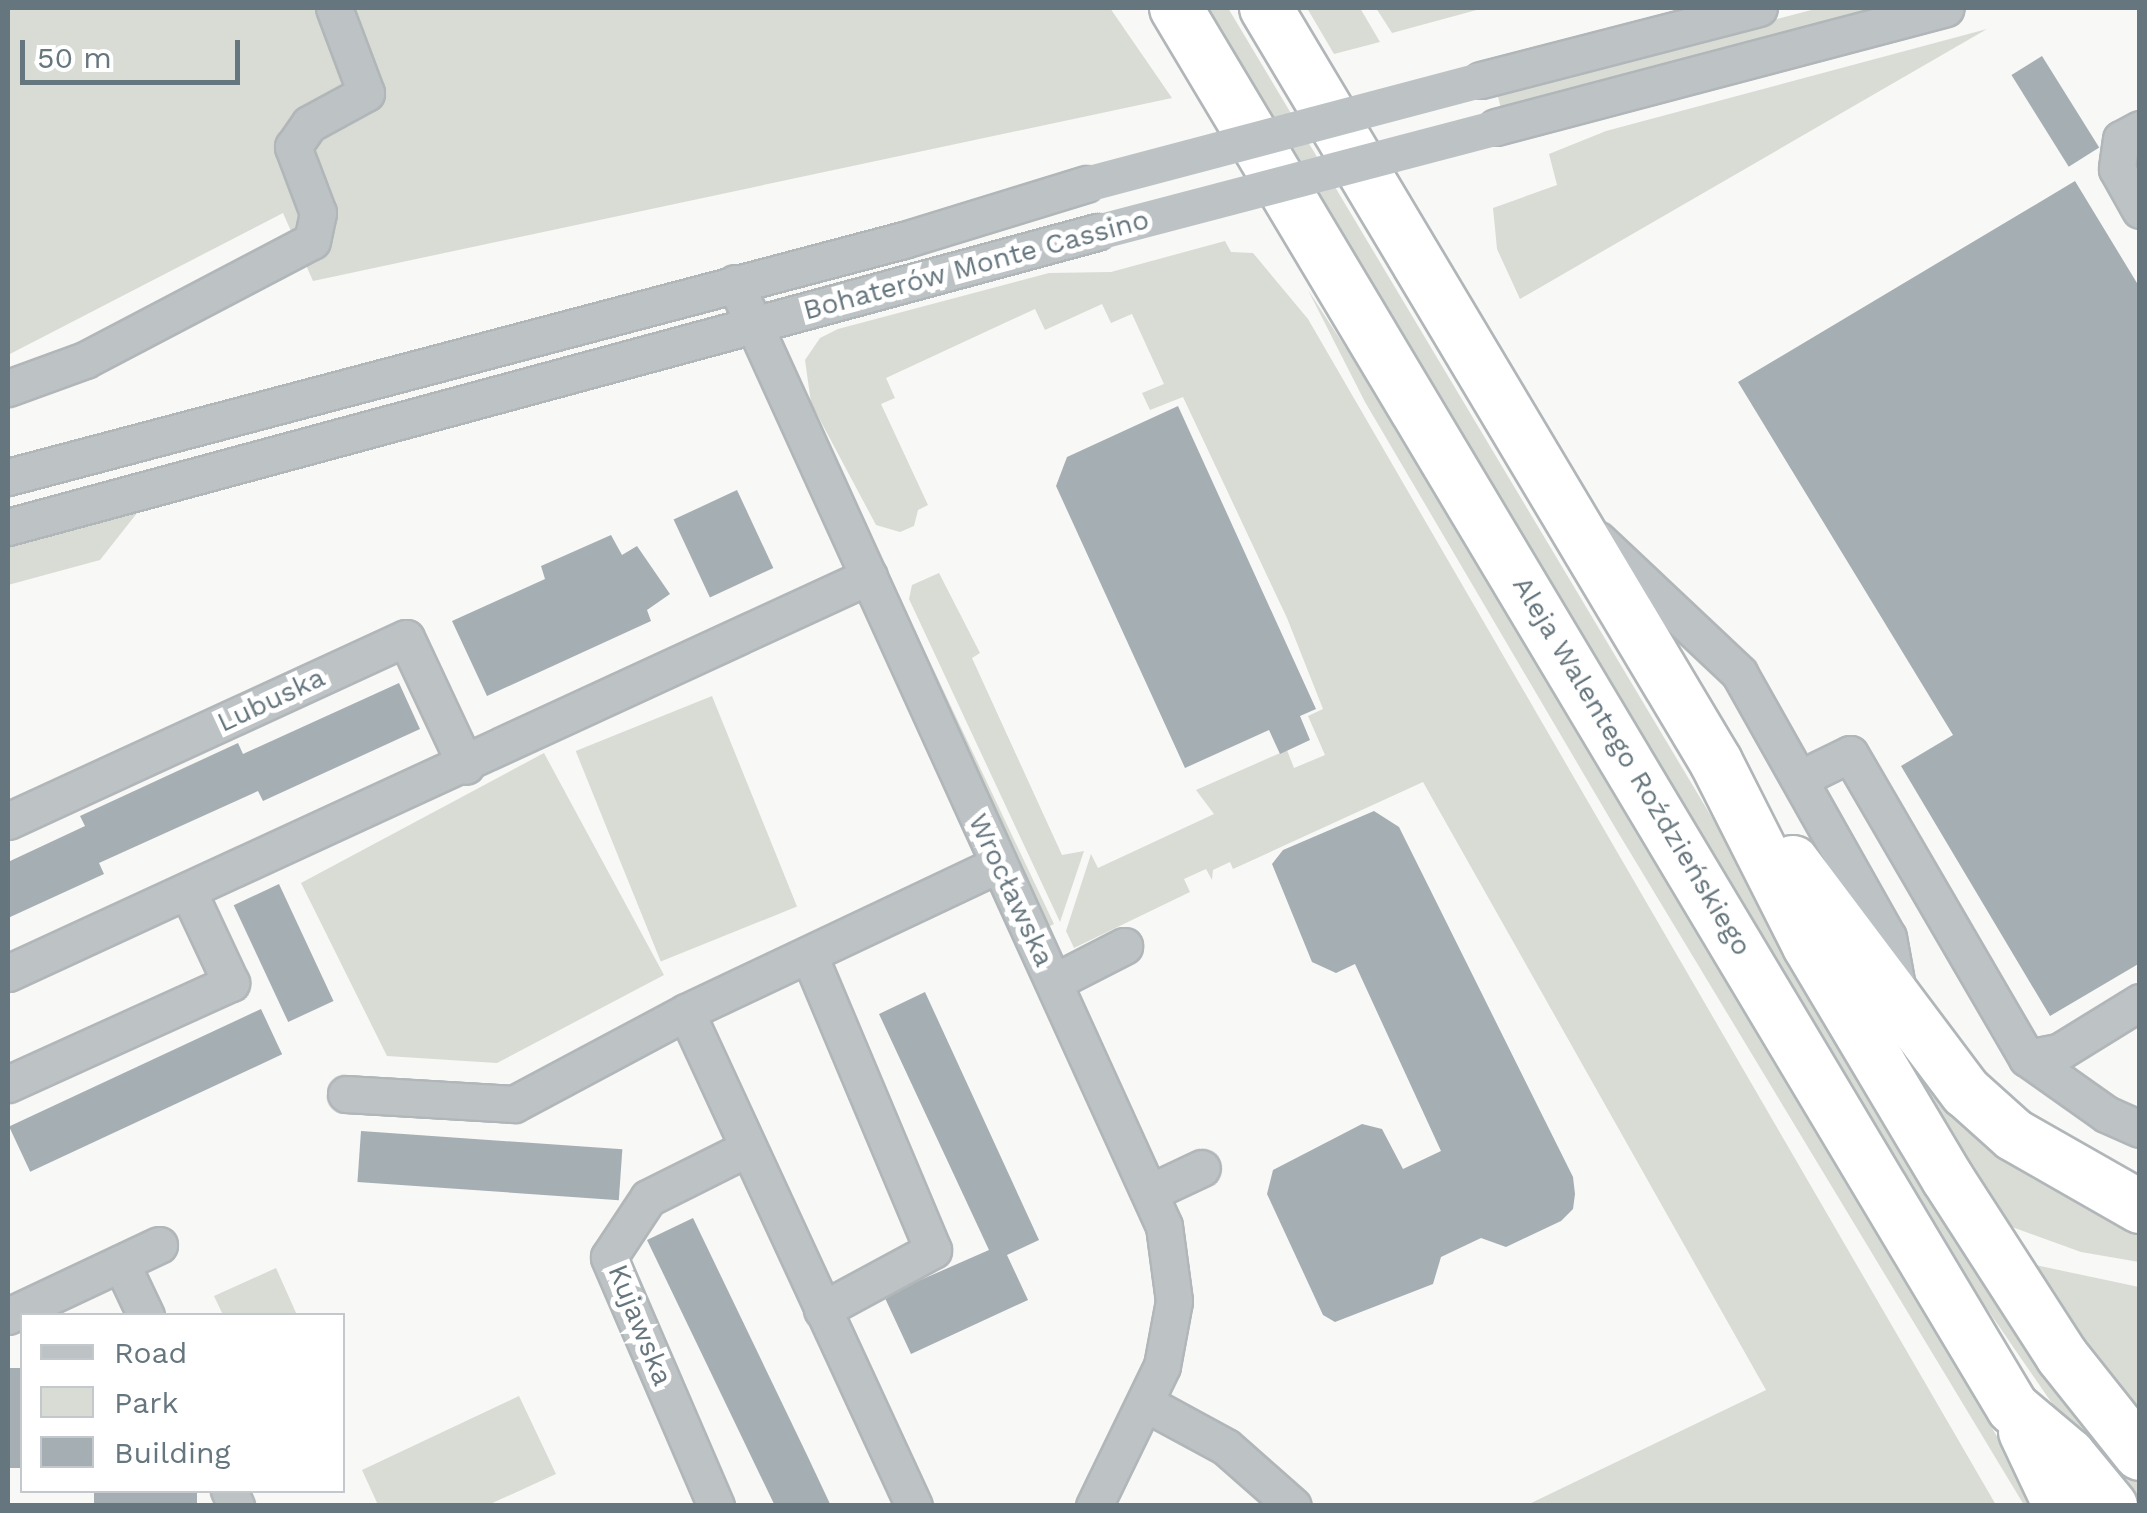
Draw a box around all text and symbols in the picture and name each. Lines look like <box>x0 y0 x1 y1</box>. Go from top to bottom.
scale bar <box>25 20 245 82</box>
text: 50 m <box>37 40 112 75</box>
street label: Bohaterów Monte Cassino <box>799 203 1153 327</box>
street label: Aleja Walentego Roździeńskiego <box>1505 570 1759 962</box>
street label: Lubuska <box>212 661 330 739</box>
street label: Wrocławska <box>961 808 1061 972</box>
street label: Kujawska <box>601 1260 679 1390</box>
legend <box>20 1313 345 1493</box>
text: Road <box>114 1335 187 1370</box>
text: Park <box>114 1385 179 1420</box>
text: Building <box>114 1435 231 1470</box>

